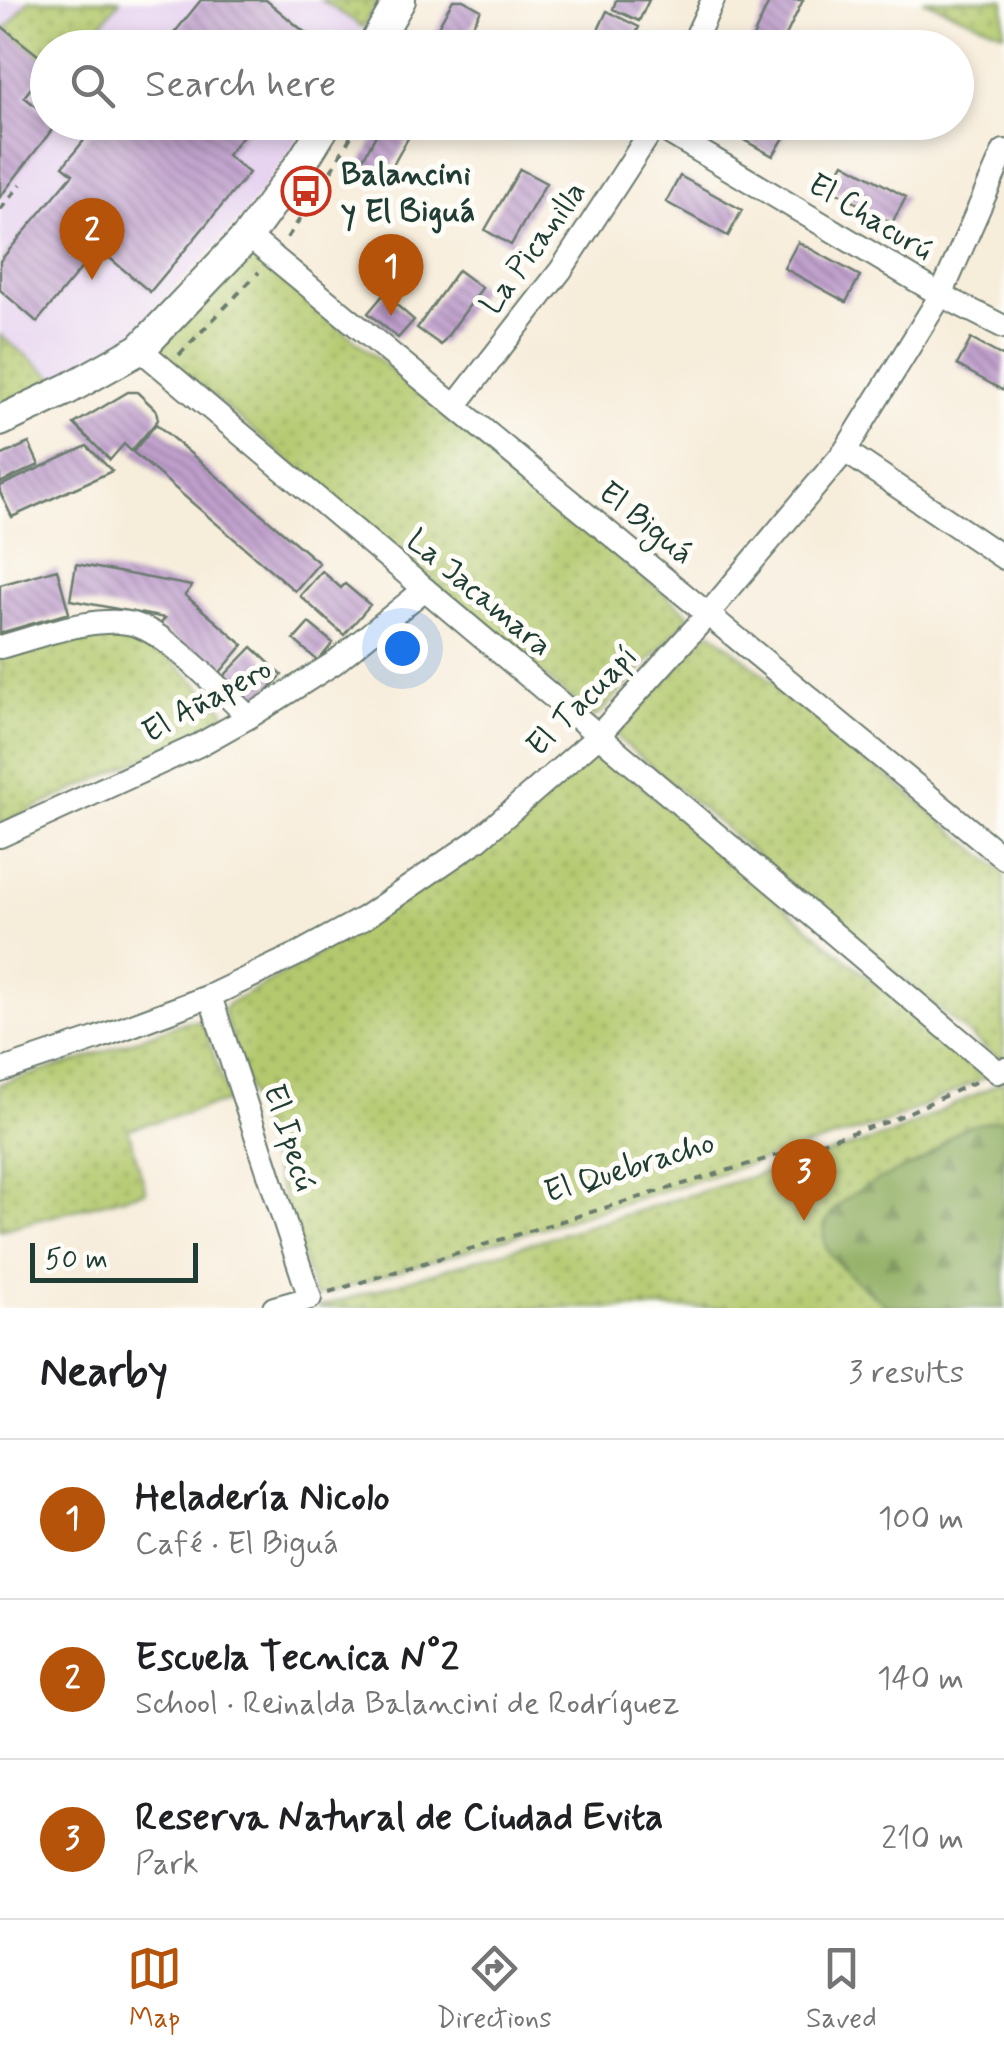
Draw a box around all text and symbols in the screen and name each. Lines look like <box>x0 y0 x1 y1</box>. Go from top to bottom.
search box <box>30 30 974 140</box>
icon: search <box>65 58 120 113</box>
text: Search here <box>145 61 336 110</box>
place label: Balancini y El Biguá <box>341 154 475 234</box>
street label: El Chacurú <box>800 164 940 271</box>
bus stop icon: Balancini y El Biguá <box>280 165 332 217</box>
street label: La Picanilla <box>471 173 596 323</box>
pin: 2 <box>59 198 124 280</box>
pin: 1 <box>358 234 424 316</box>
street label: El Biguá <box>588 472 702 577</box>
street label: La Jacamara <box>397 520 560 667</box>
your location <box>377 623 428 674</box>
street label: El Tacuapí <box>517 636 647 766</box>
street label: El Añapero <box>135 648 279 753</box>
street label: El Ipecú <box>252 1079 326 1196</box>
street label: El Quebracho <box>539 1122 720 1214</box>
pin: 3 <box>772 1138 836 1221</box>
scale bar <box>30 1238 198 1282</box>
text: 50 m <box>45 1242 108 1279</box>
text: Nearby <box>40 1346 168 1401</box>
text: 3 results <box>848 1352 964 1394</box>
text: Heladería Nicolo <box>135 1474 390 1523</box>
text: 1 <box>65 1498 80 1540</box>
text: 100 m <box>878 1498 964 1540</box>
text: Café · El Biguá <box>135 1523 339 1565</box>
text: Escuela Tecnica N°2 <box>135 1634 459 1683</box>
text: 2 <box>65 1658 80 1700</box>
text: 140 m <box>877 1658 964 1700</box>
text: School · Reinalda Balancini de Rodríguez <box>135 1683 679 1725</box>
text: Reserva Natural de Ciudad Evita <box>135 1794 663 1843</box>
text: 3 <box>65 1818 80 1860</box>
text: 210 m <box>881 1818 964 1860</box>
text: Park <box>135 1843 199 1885</box>
tab: Map <box>127 1941 182 2038</box>
tab: Directions <box>437 1941 552 2038</box>
tab: Saved <box>806 1941 877 2038</box>

